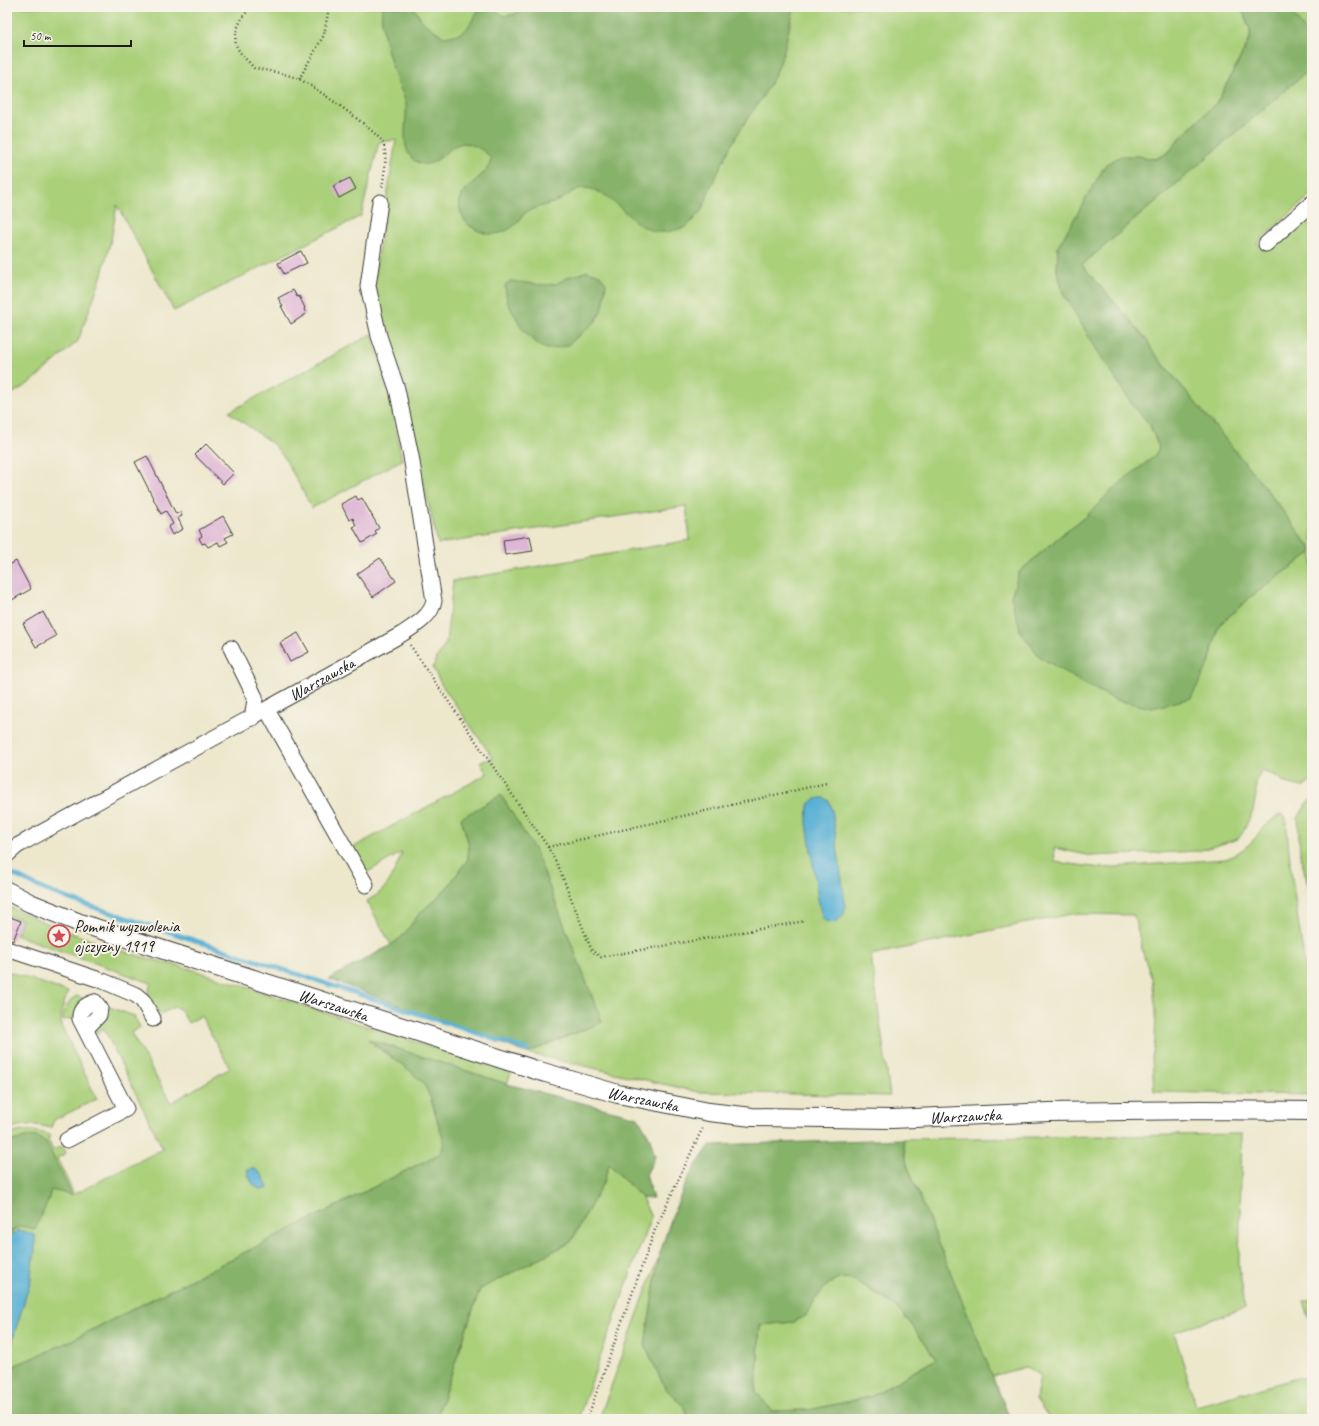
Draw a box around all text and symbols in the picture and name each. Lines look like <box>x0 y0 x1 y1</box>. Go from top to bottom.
scale bar <box>24 22 131 48</box>
text: 50 m <box>30 28 52 44</box>
street label: Warszawska <box>285 652 360 706</box>
place label: Pomnik wyzwolenia ojczyzny 1919 <box>74 916 181 957</box>
place icon: Pomnik wyzwolenia ojczyzny 1919 <box>46 923 72 949</box>
street label: Warszawska <box>296 984 372 1027</box>
street label: Warszawska <box>605 1082 682 1117</box>
street label: Warszawska <box>929 1104 1004 1128</box>

